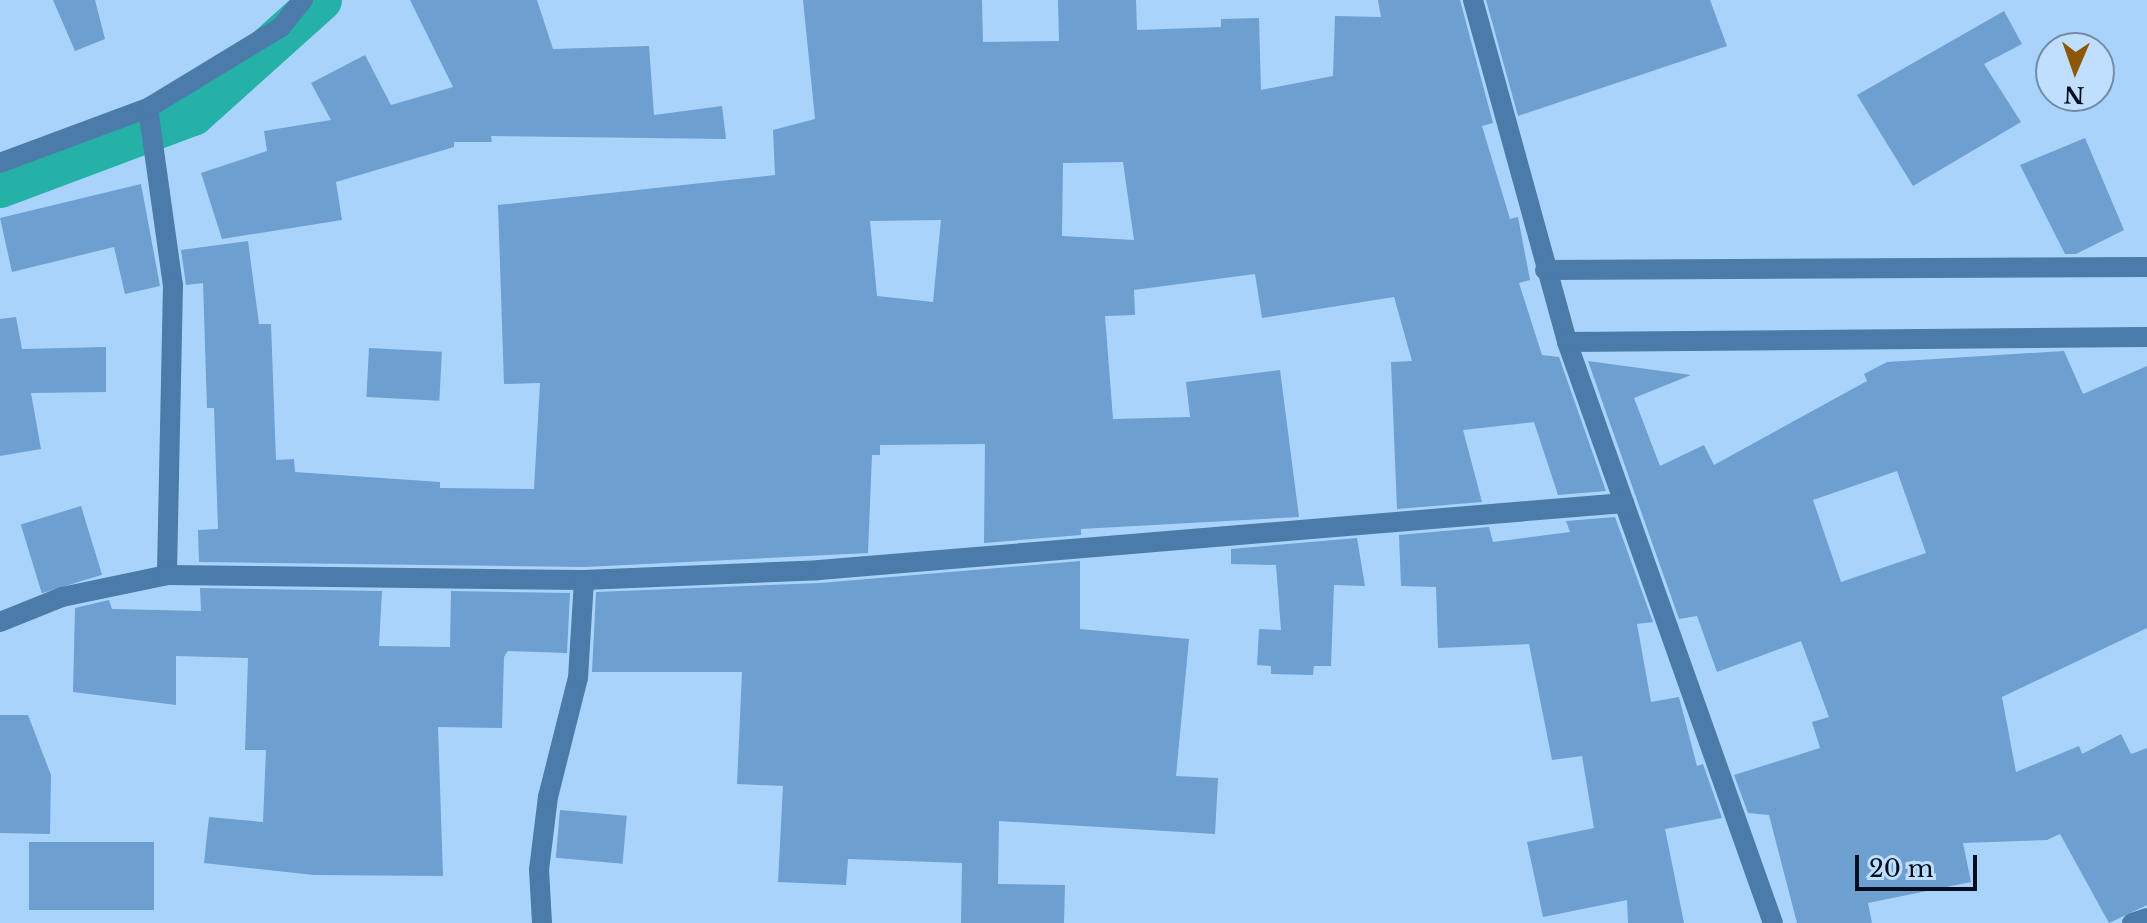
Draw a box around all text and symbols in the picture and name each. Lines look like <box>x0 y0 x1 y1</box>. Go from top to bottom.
north arrow <box>2035 32 2115 112</box>
text: N <box>2063 81 2085 108</box>
scale bar <box>1859 839 1981 889</box>
text: 20 m <box>1869 854 1934 883</box>

